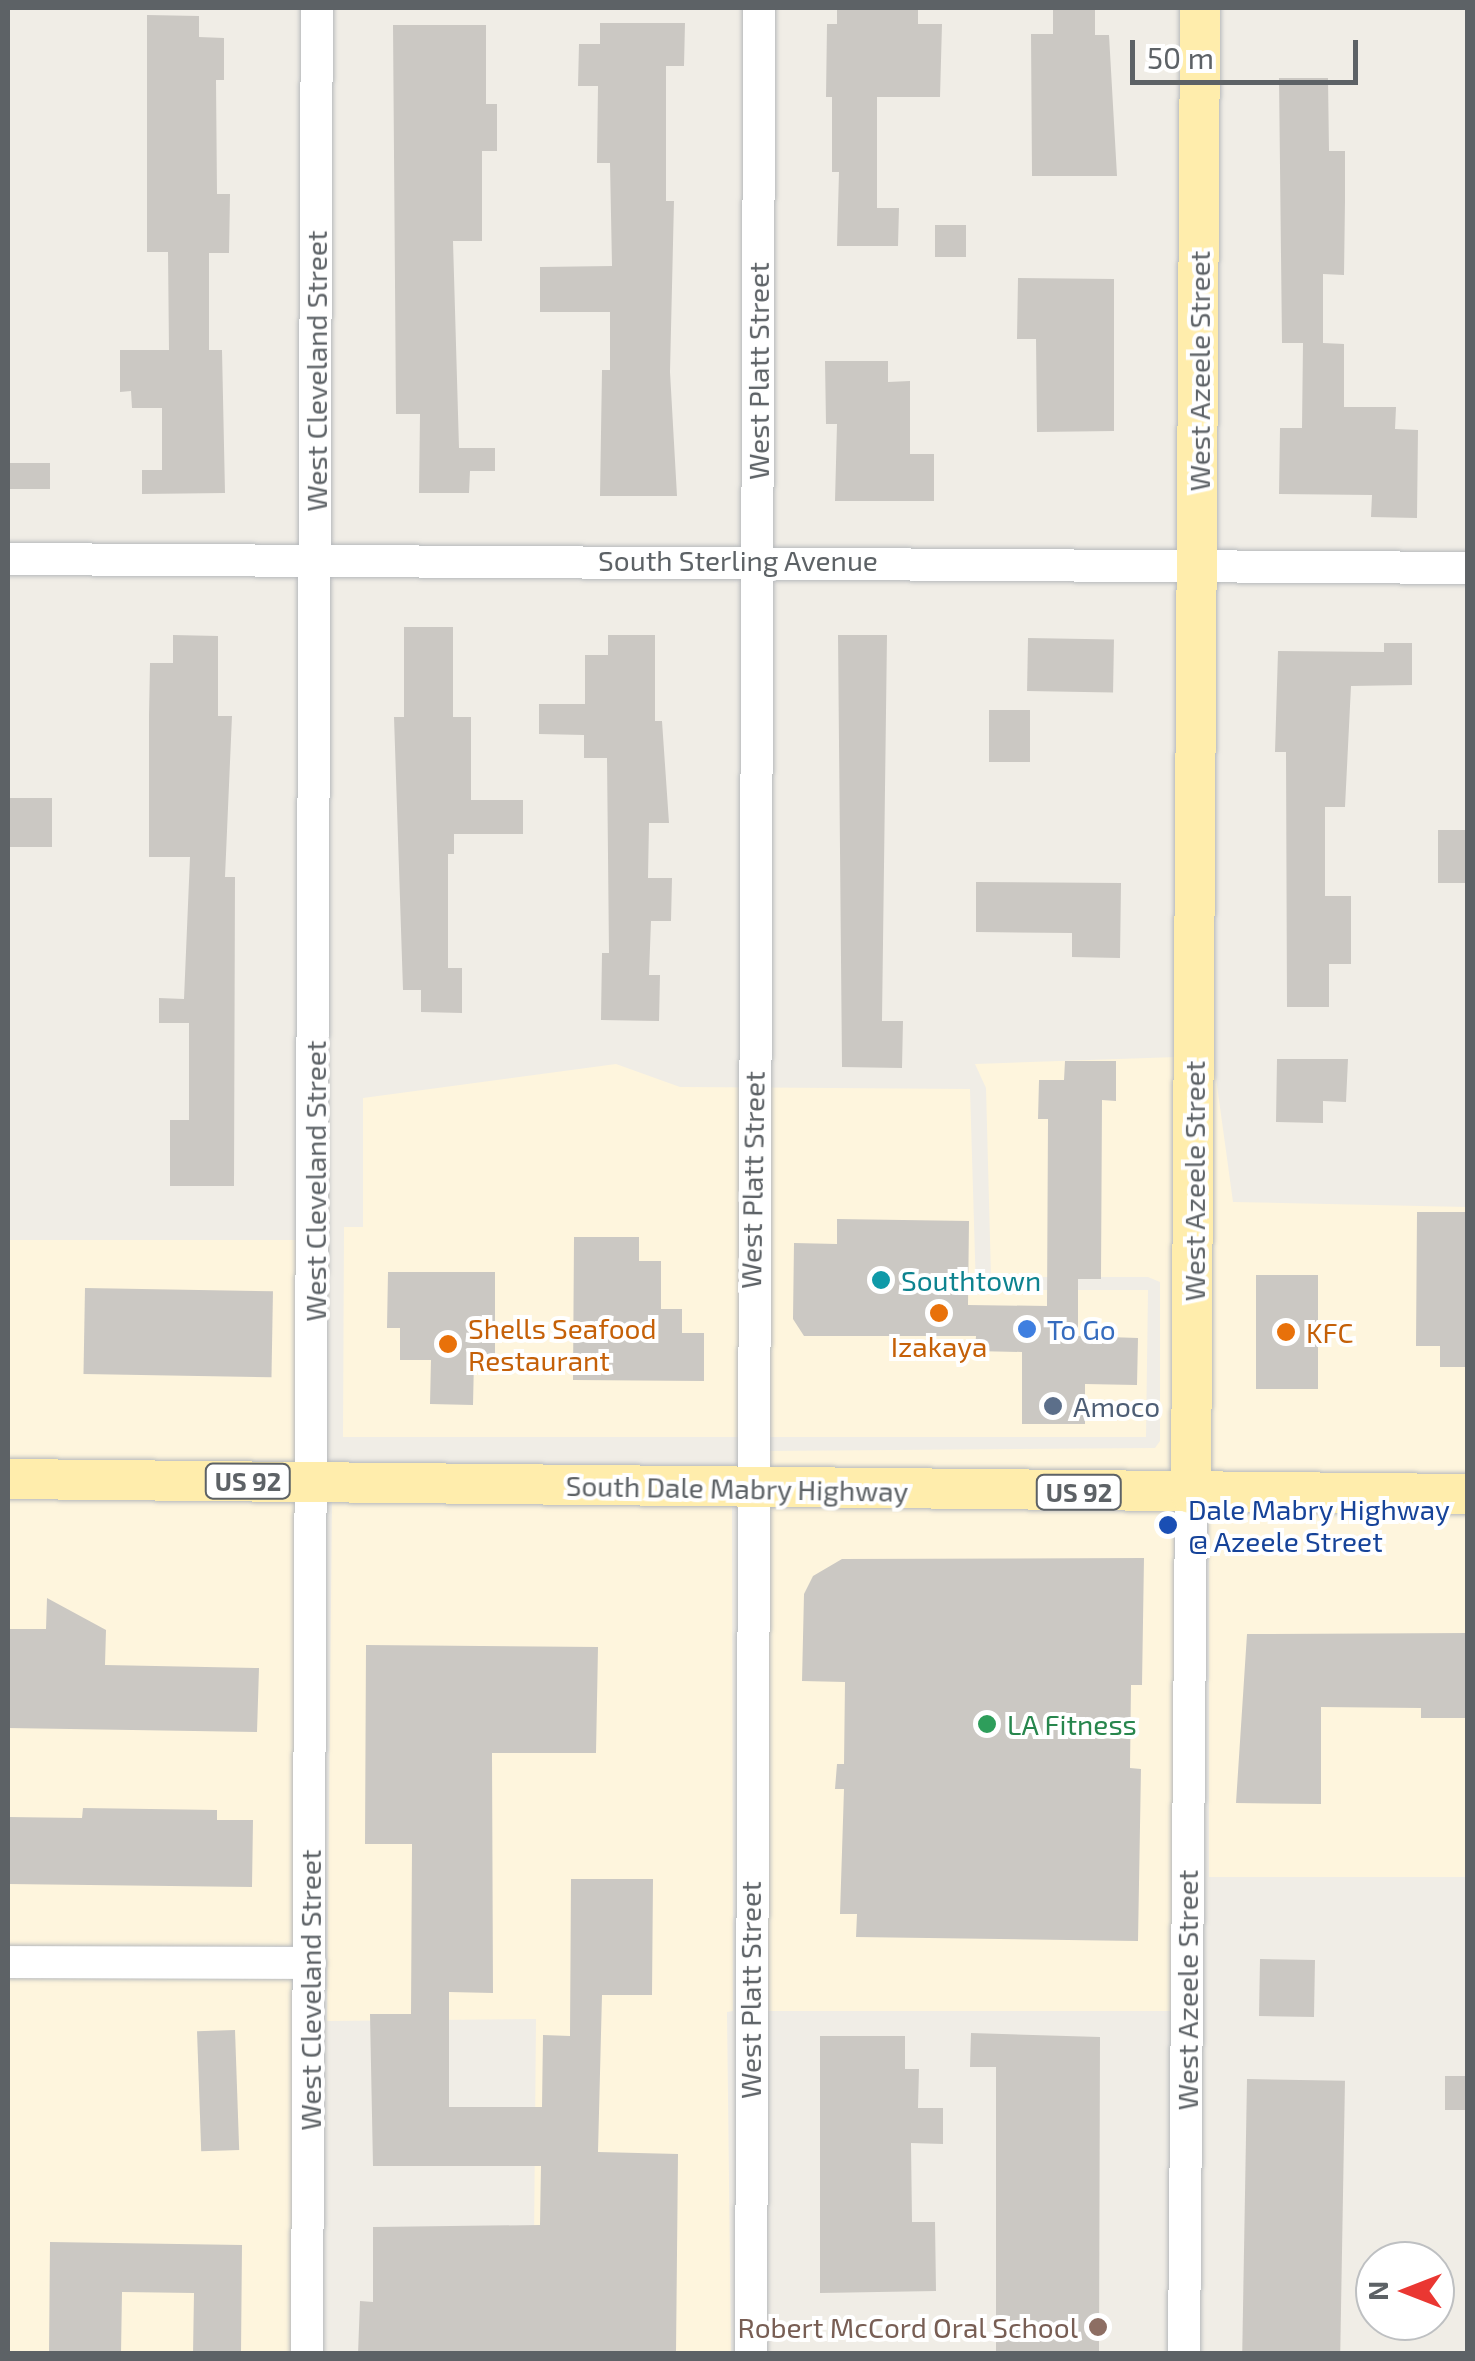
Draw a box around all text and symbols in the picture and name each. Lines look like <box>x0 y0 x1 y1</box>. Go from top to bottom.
scale bar <box>1135 20 1362 82</box>
text: 50 m <box>1147 39 1214 75</box>
street label: West Cleveland Street <box>299 230 333 512</box>
street label: West Azeele Street <box>1182 250 1216 492</box>
street label: West Platt Street <box>741 262 775 480</box>
street label: South Sterling Avenue <box>598 543 878 577</box>
street label: West Cleveland Street <box>298 1040 332 1322</box>
street label: West Azeele Street <box>1177 1060 1211 1302</box>
street label: West Platt Street <box>733 1071 771 1289</box>
place label: Southtown <box>901 1263 1041 1297</box>
marker: Southtown <box>870 1269 892 1291</box>
marker: Izakaya <box>928 1302 950 1324</box>
place label: Shells Seafood Restaurant <box>468 1311 656 1377</box>
place label: To Go <box>1047 1312 1116 1346</box>
place label: KFC <box>1306 1315 1353 1349</box>
marker: To Go <box>1016 1318 1038 1340</box>
marker: KFC <box>1275 1321 1297 1343</box>
place label: Izakaya <box>891 1329 987 1363</box>
marker: Shells Seafood Restaurant <box>437 1333 459 1355</box>
place label: Amoco <box>1073 1389 1160 1423</box>
marker: Amoco <box>1042 1395 1064 1417</box>
road number: US 92 <box>203 1461 293 1501</box>
street label: South Dale Mabry Highway <box>565 1468 909 1508</box>
road number: US 92 <box>1034 1472 1124 1512</box>
place label: Dale Mabry Highway @ Azeele Street <box>1188 1492 1450 1558</box>
marker: Dale Mabry Highway @ Azeele Street <box>1157 1514 1179 1536</box>
place label: LA Fitness <box>1007 1707 1138 1741</box>
marker: LA Fitness <box>976 1713 998 1735</box>
street label: West Cleveland Street <box>293 1849 327 2131</box>
street label: West Azeele Street <box>1170 1869 1204 2111</box>
street label: West Platt Street <box>733 1881 767 2099</box>
north arrow <box>1355 2241 1455 2341</box>
text: N <box>1360 2281 1394 2301</box>
place label: Robert McCord Oral School <box>737 2310 1078 2344</box>
marker: Robert McCord Oral School <box>1087 2316 1109 2338</box>

